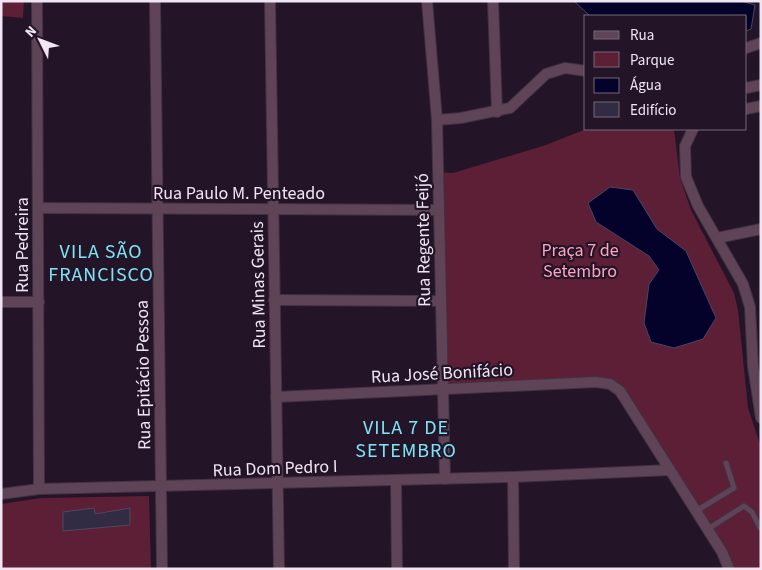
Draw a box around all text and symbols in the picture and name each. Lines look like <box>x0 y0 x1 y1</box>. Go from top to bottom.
north arrow <box>15 15 65 65</box>
legend <box>584 15 747 130</box>
text: N <box>21 22 42 42</box>
text: Rua <box>630 25 654 46</box>
text: Parque <box>630 50 674 71</box>
text: Água <box>630 75 661 96</box>
text: Edifício <box>630 100 677 121</box>
street label: Rua Regente Feijó <box>410 173 437 307</box>
street label: Rua Paulo M. Penteado <box>153 181 325 206</box>
street label: Rua Pedreira <box>10 197 35 293</box>
street label: Rua Minas Gerais <box>245 221 272 349</box>
district label: VILA SÃO FRANCISCO <box>48 238 154 289</box>
park label: Praça 7 de Setembro <box>541 238 619 284</box>
street label: Rua Epitácio Pessoa <box>130 300 157 450</box>
street label: Rua José Bonifácio <box>370 357 514 390</box>
district label: VILA 7 DE SETEMBRO <box>355 414 457 465</box>
street label: Rua Dom Pedro I <box>212 454 338 483</box>

